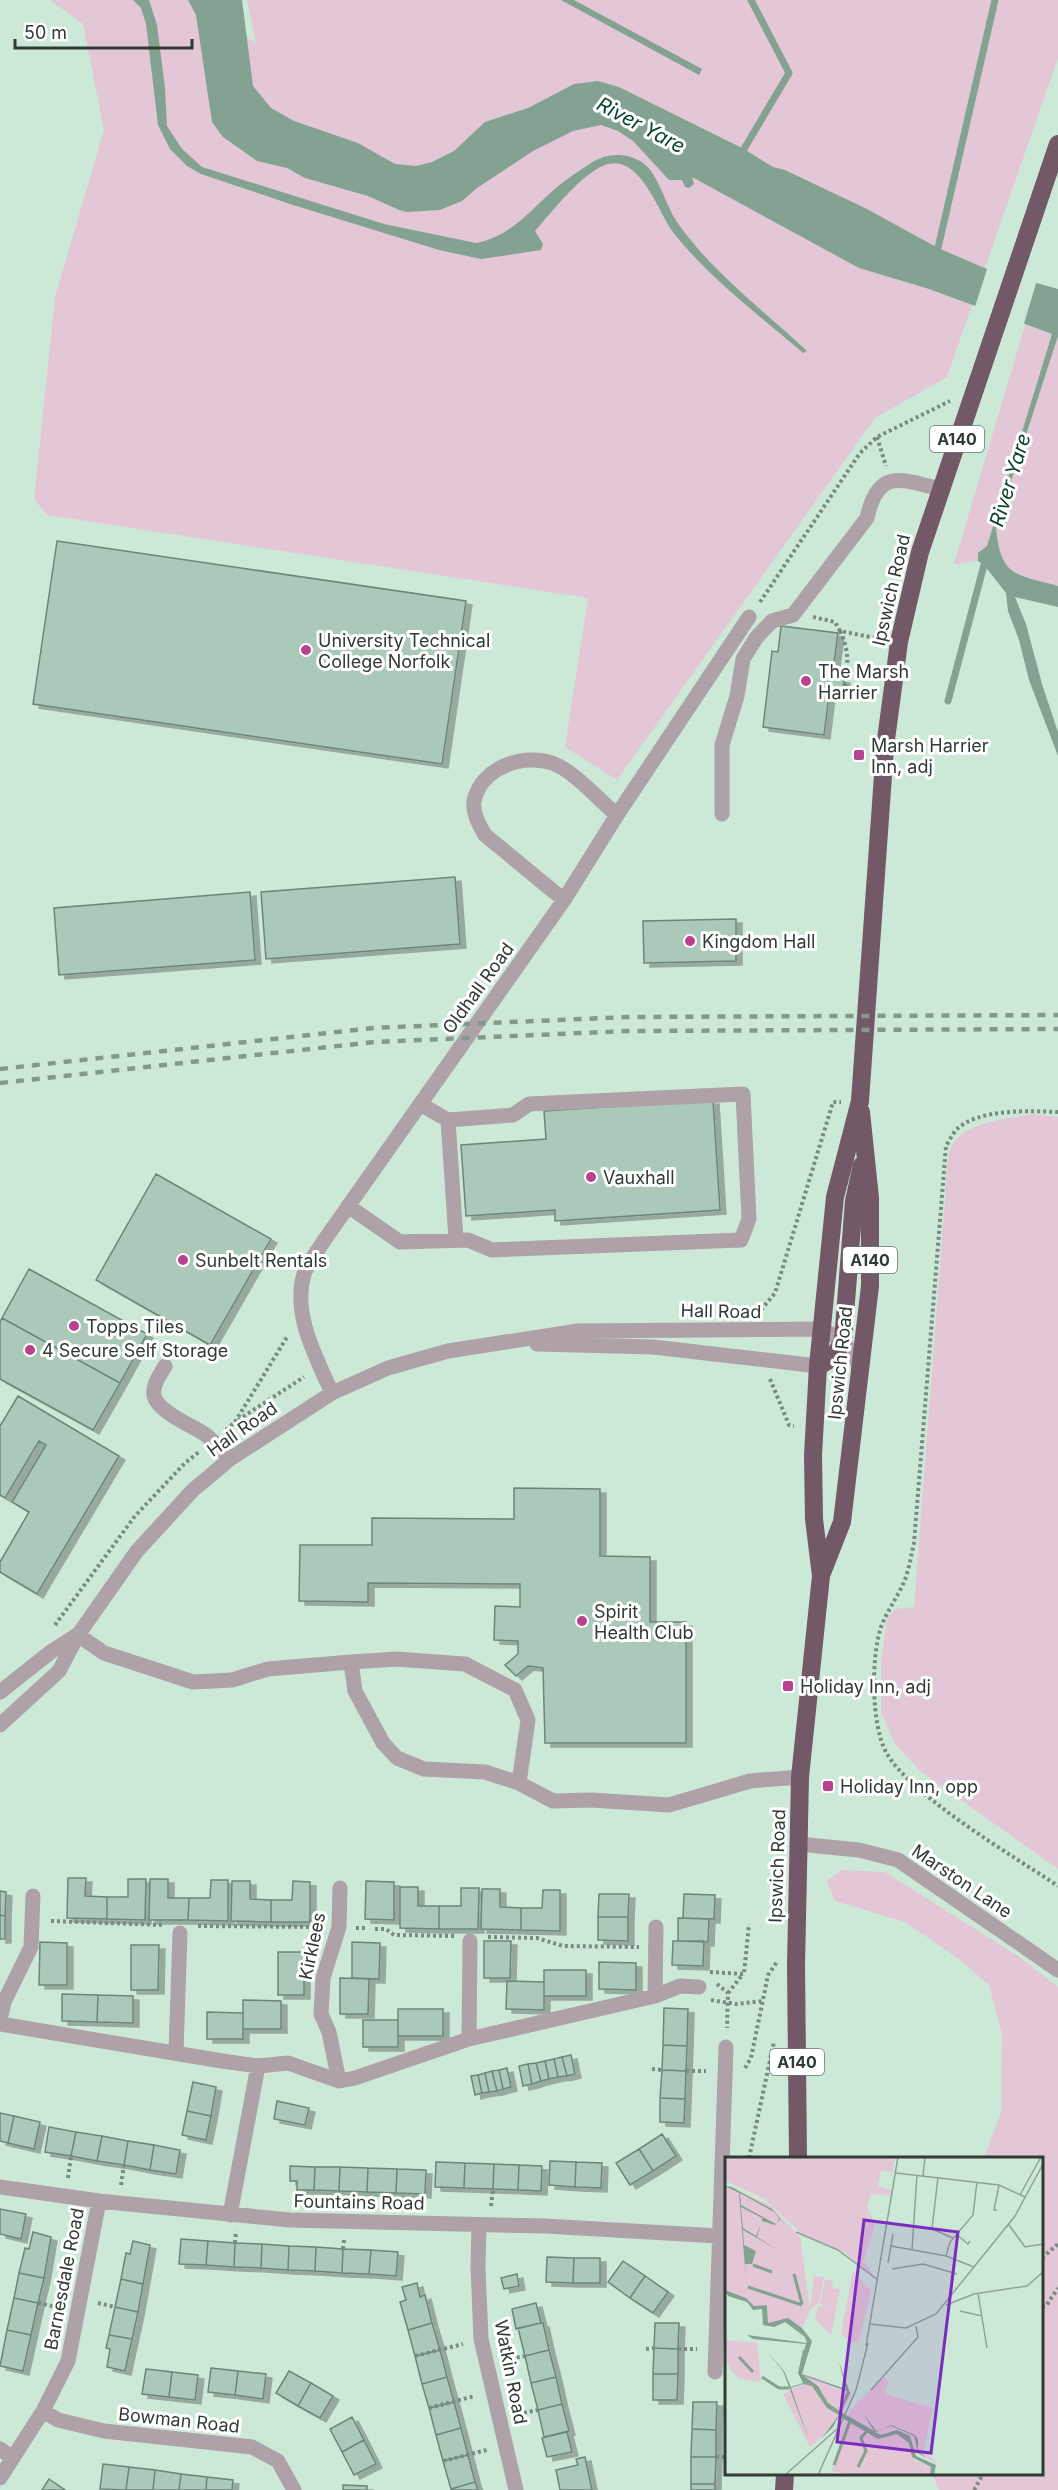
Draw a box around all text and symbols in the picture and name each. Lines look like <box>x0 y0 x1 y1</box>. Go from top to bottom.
scale bar <box>15 12 192 50</box>
text: 50 m <box>24 22 67 43</box>
water label: River Yare <box>593 92 689 158</box>
road number: A140 <box>930 426 984 452</box>
water label: River Yare <box>984 430 1036 530</box>
street label: Ipswich Road <box>868 532 914 648</box>
place label: University Technical College Norfolk <box>318 630 490 672</box>
marker: University Technical College Norfolk <box>299 643 313 657</box>
place label: The Marsh Harrier <box>818 661 909 703</box>
marker: The Marsh Harrier <box>799 674 813 688</box>
place label: Marsh Harrier Inn, adj <box>871 735 989 777</box>
marker: Marsh Harrier Inn, adj <box>852 748 866 762</box>
place label: Kingdom Hall <box>702 931 815 952</box>
marker: Kingdom Hall <box>683 934 697 948</box>
street label: Oldhall Road <box>438 939 518 1037</box>
place label: Vauxhall <box>603 1167 675 1188</box>
marker: Vauxhall <box>584 1170 598 1184</box>
road number: A140 <box>843 1247 897 1273</box>
place label: Sunbelt Rentals <box>195 1250 327 1271</box>
marker: Sunbelt Rentals <box>176 1253 190 1267</box>
street label: Hall Road <box>680 1300 762 1322</box>
street label: Ipswich Road <box>824 1305 856 1421</box>
place label: Topps Tiles <box>86 1316 184 1337</box>
marker: Topps Tiles <box>67 1319 81 1333</box>
place label: 4 Secure Self Storage <box>42 1340 228 1361</box>
marker: 4 Secure Self Storage <box>23 1343 37 1357</box>
street label: Hall Road <box>203 1397 281 1461</box>
place label: Spirit Health Club <box>594 1601 694 1643</box>
marker: Spirit Health Club <box>575 1614 589 1628</box>
place label: Holiday Inn, adj <box>800 1676 931 1697</box>
marker: Holiday Inn, adj <box>781 1679 795 1693</box>
place label: Holiday Inn, opp <box>840 1776 978 1797</box>
marker: Holiday Inn, opp <box>821 1779 835 1793</box>
street label: Ipswich Road <box>765 1809 789 1923</box>
street label: Marston Lane <box>908 1840 1016 1922</box>
street label: Kirklees <box>295 1910 329 1982</box>
road number: A140 <box>770 2049 824 2075</box>
inset map <box>725 2157 1043 2475</box>
street label: Fountains Road <box>293 2190 425 2214</box>
street label: Barnesdale Road <box>40 2206 88 2352</box>
street label: Watkin Road <box>491 2318 531 2426</box>
street label: Bowman Road <box>117 2403 241 2437</box>

